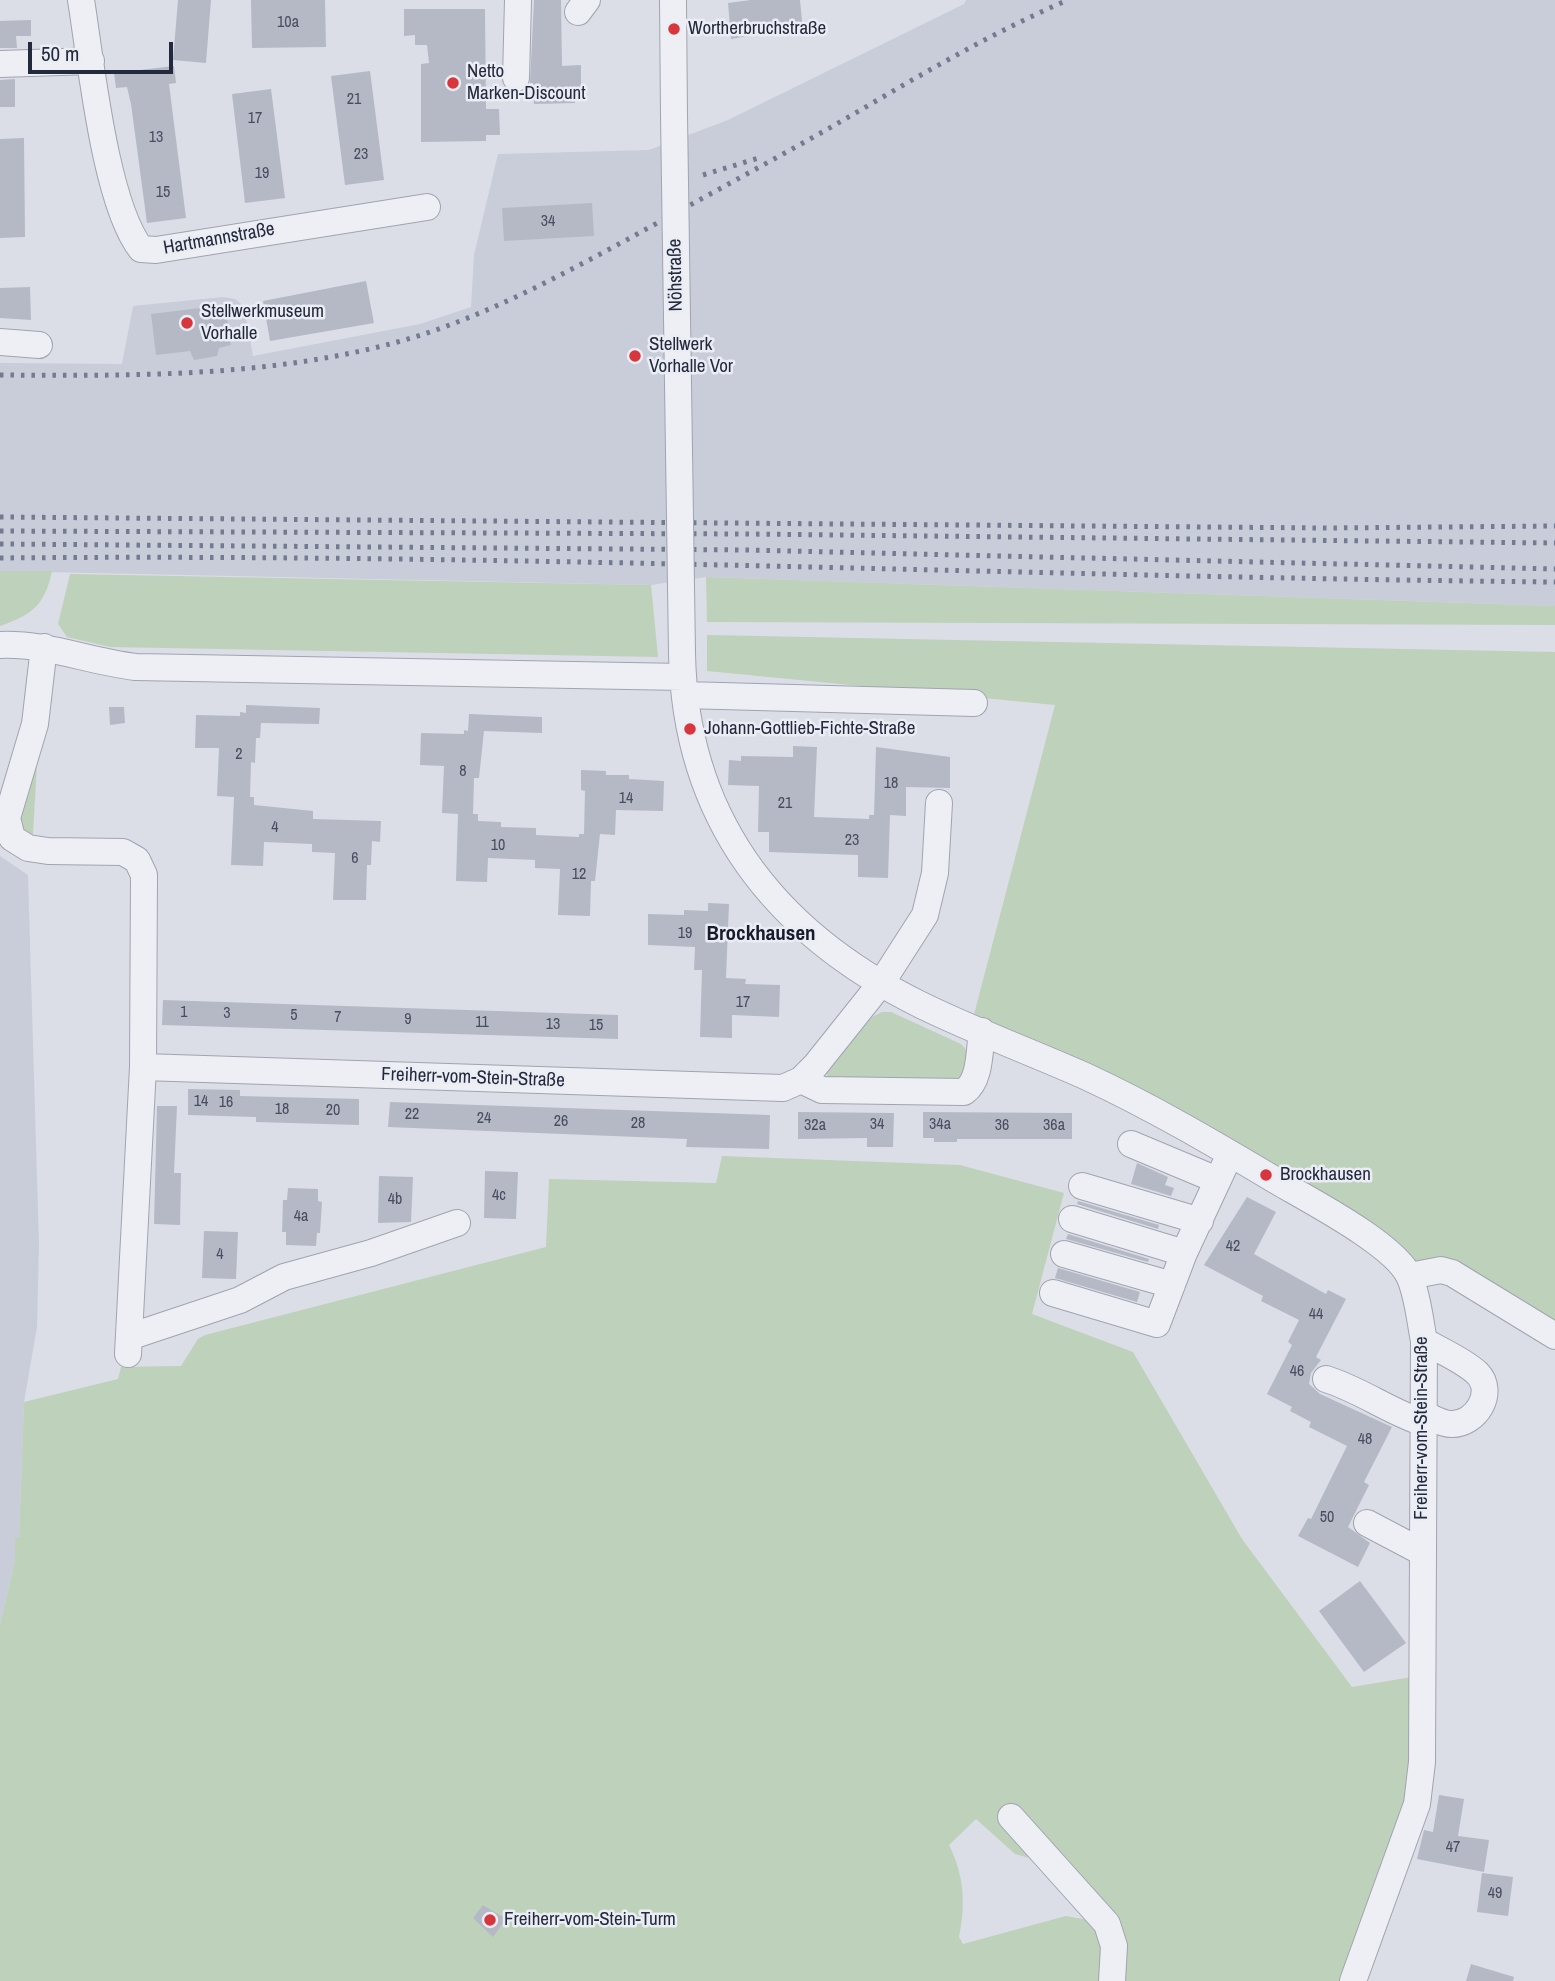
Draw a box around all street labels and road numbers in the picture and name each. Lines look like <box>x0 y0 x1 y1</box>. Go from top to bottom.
street label: Hartmannstraße <box>162 218 276 260</box>
street label: Nöhstraße <box>664 238 688 312</box>
street label: Freiherr-vom-Stein-Straße <box>381 1063 565 1093</box>
street label: Freiherr-vom-Stein-Straße <box>1411 1336 1433 1520</box>

